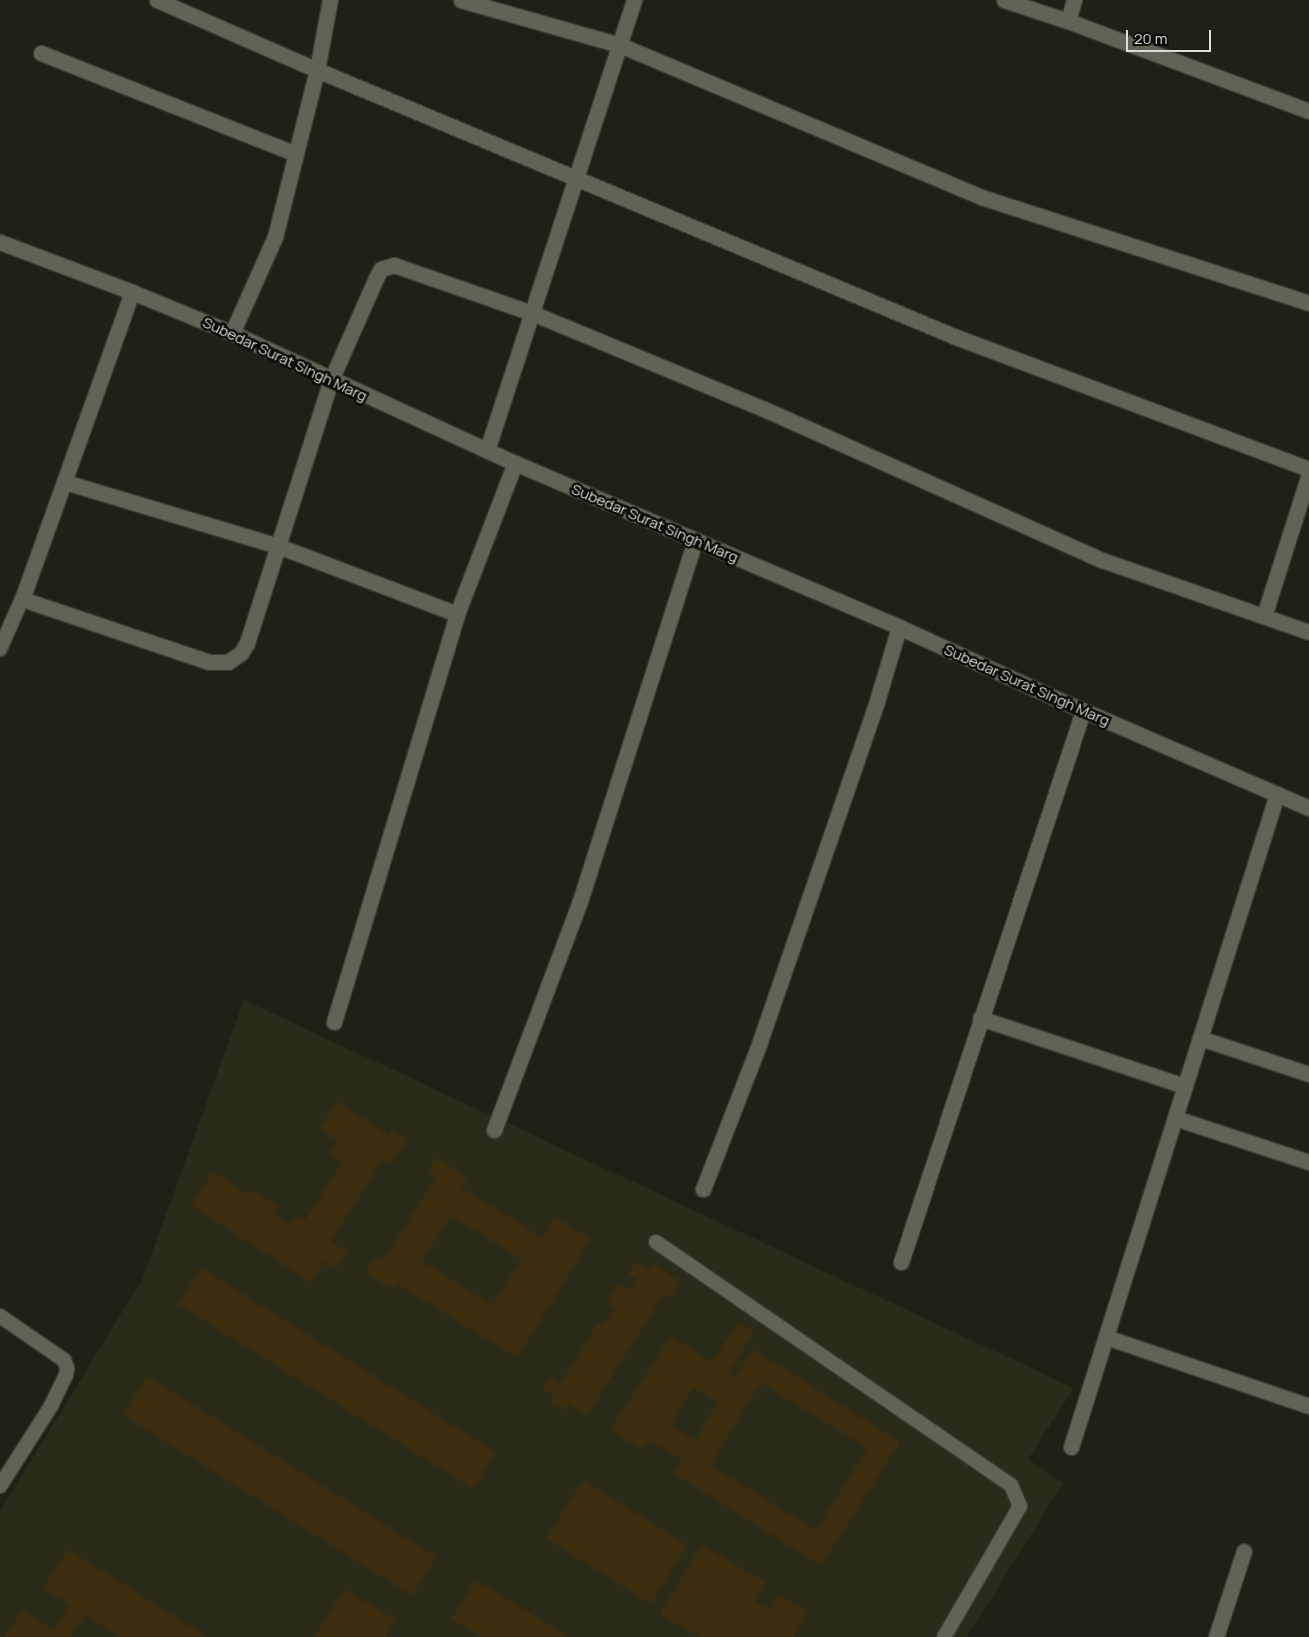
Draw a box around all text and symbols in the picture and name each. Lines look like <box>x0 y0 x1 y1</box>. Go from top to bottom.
scale bar <box>1129 20 1214 52</box>
text: 20 m <box>1134 28 1167 49</box>
street label: Subedar Surat Singh Marg <box>200 313 370 405</box>
street label: Subedar Surat Singh Marg <box>569 480 741 566</box>
street label: Subedar Surat Singh Marg <box>941 640 1113 730</box>

